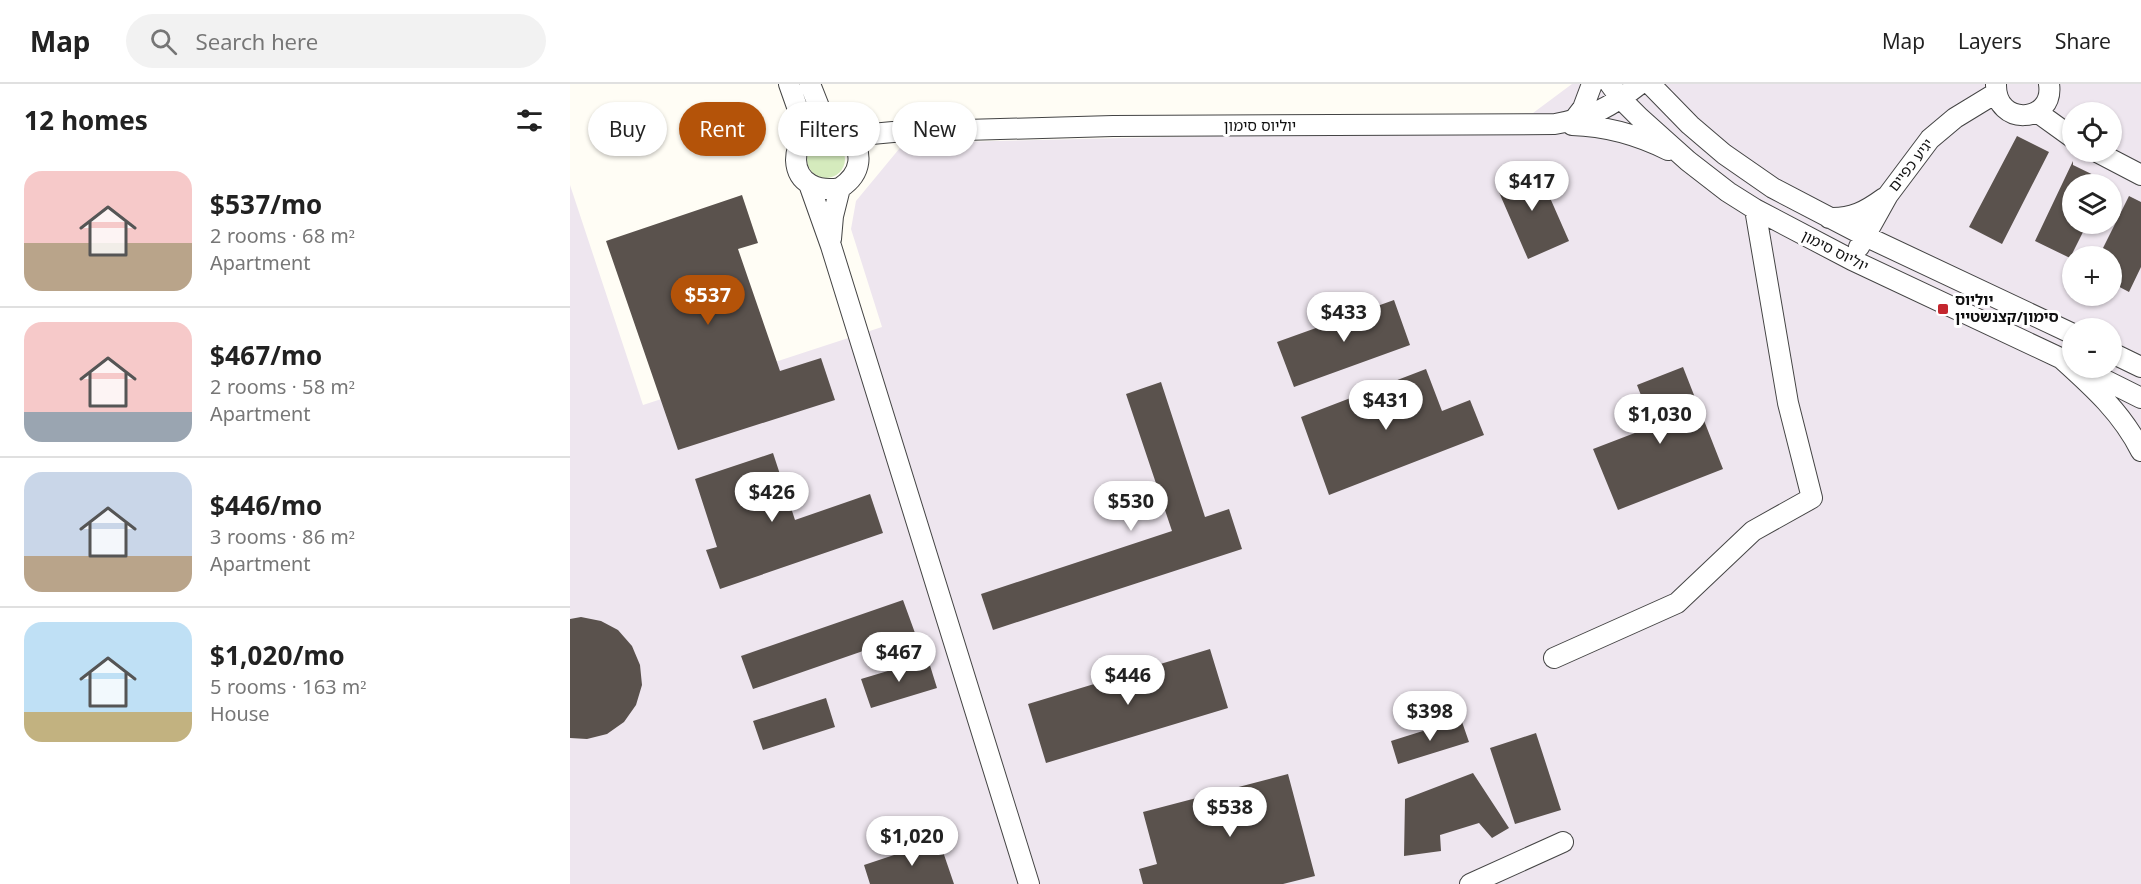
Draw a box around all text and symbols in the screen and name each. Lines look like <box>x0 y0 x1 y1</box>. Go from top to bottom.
search box <box>126 14 546 68</box>
text: Map <box>30 22 90 60</box>
icon: search <box>147 25 180 58</box>
text: Search here <box>195 27 318 56</box>
text: Map <box>1882 27 1925 55</box>
text: Layers <box>1958 27 2022 55</box>
text: Share <box>2055 27 2111 55</box>
text: 12 homes <box>24 102 148 138</box>
chip: Buy <box>588 102 667 156</box>
chip: Rent <box>679 102 766 156</box>
chip: Filters <box>778 102 880 156</box>
chip: New <box>892 102 977 156</box>
map controls <box>2062 102 2122 378</box>
button: locate <box>2062 102 2122 162</box>
icon: filters <box>513 104 546 137</box>
street label: יוליוס סימון <box>1224 115 1296 135</box>
street label: יגיע כפיים <box>1883 134 1937 195</box>
pin: $417 <box>1496 161 1568 212</box>
text: $417 <box>1509 167 1555 194</box>
button: layers <box>2062 174 2122 234</box>
text: $537/mo <box>210 186 322 222</box>
icon: home <box>72 195 144 267</box>
text: 2 rooms · 68 m² <box>210 222 355 249</box>
street label: יוליוס סימון <box>1799 225 1872 276</box>
button: + <box>2062 246 2122 306</box>
text: Apartment <box>210 249 311 276</box>
pin: $537 <box>672 275 744 326</box>
text: $537 <box>685 281 731 308</box>
place label: יוליוס סימון/קצנשטיין <box>1955 289 2059 326</box>
pin: $433 <box>1308 292 1380 343</box>
text: $433 <box>1321 298 1367 325</box>
marker: יוליוס סימון/קצנשטיין <box>1936 302 1950 316</box>
button: − <box>2062 318 2122 378</box>
text: $467/mo <box>210 337 322 373</box>
icon: home <box>72 346 144 418</box>
text: 2 rooms · 58 m² <box>210 373 355 400</box>
pin: $431 <box>1350 380 1422 431</box>
text: $431 <box>1363 386 1409 413</box>
pin: $1,030 <box>1611 394 1709 445</box>
text: Apartment <box>210 400 311 427</box>
text: $1,030 <box>1628 400 1692 427</box>
pin: $426 <box>736 472 808 523</box>
text: $426 <box>749 478 795 505</box>
pin: $530 <box>1095 481 1167 532</box>
text: $446/mo <box>210 487 322 523</box>
text: $530 <box>1108 487 1154 514</box>
icon: home <box>72 496 144 568</box>
text: 3 rooms · 86 m² <box>210 523 355 550</box>
text: Apartment <box>210 550 311 577</box>
pin: $467 <box>863 632 935 683</box>
text: $1,020/mo <box>210 637 345 673</box>
text: $467 <box>876 638 922 665</box>
icon: home <box>72 646 144 718</box>
pin: $446 <box>1092 655 1164 706</box>
text: $446 <box>1105 661 1151 688</box>
text: 5 rooms · 163 m² <box>210 673 366 700</box>
pin: $398 <box>1394 691 1466 742</box>
text: $398 <box>1407 697 1453 724</box>
text: House <box>210 700 270 727</box>
pin: $538 <box>1194 787 1266 838</box>
text: $538 <box>1207 793 1253 820</box>
pin: $1,020 <box>863 816 961 867</box>
text: $1,020 <box>880 822 944 849</box>

